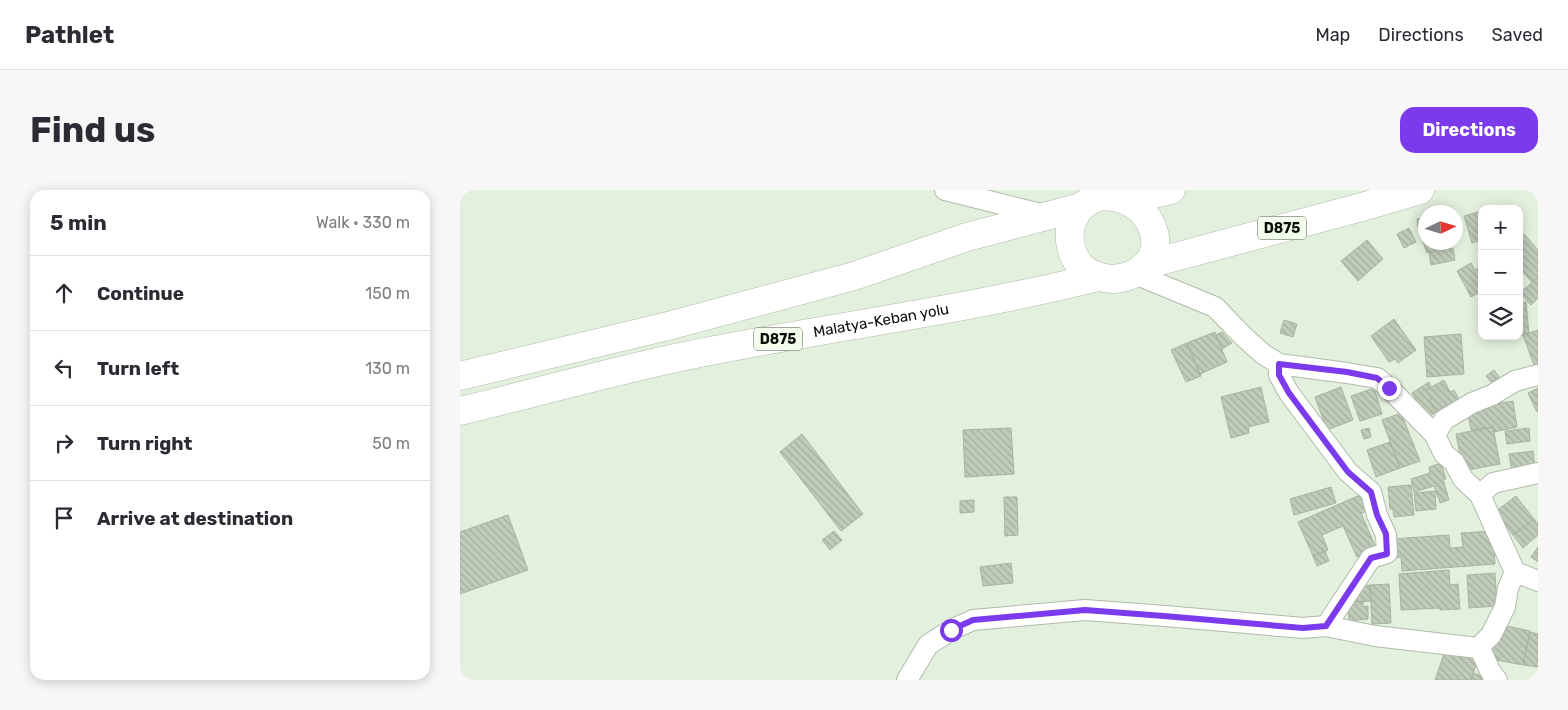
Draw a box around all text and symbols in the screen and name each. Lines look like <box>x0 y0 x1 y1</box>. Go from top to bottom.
text: Pathlet <box>25 21 114 49</box>
text: Map <box>1315 24 1350 46</box>
text: Directions <box>1378 24 1464 46</box>
text: Saved <box>1492 24 1543 46</box>
button: Directions <box>1400 107 1538 153</box>
text: Find us <box>30 109 155 151</box>
north arrow <box>1418 205 1463 250</box>
map controls <box>1478 205 1523 340</box>
button: + <box>1478 205 1523 250</box>
text: 5 min <box>50 210 107 235</box>
text: Walk · 330 m <box>316 213 410 232</box>
road number: D875 <box>1258 216 1306 239</box>
button: − <box>1478 250 1523 295</box>
icon: ahead <box>50 279 78 307</box>
text: Continue <box>97 282 184 305</box>
text: 150 m <box>365 284 410 303</box>
button: layers <box>1478 295 1523 340</box>
street label: Malatya-Keban yolu <box>812 300 950 341</box>
road number: D875 <box>754 328 802 350</box>
icon: left <box>50 354 78 382</box>
text: Turn left <box>97 357 179 380</box>
text: 130 m <box>365 359 410 378</box>
route end <box>1378 377 1401 400</box>
icon: right <box>50 429 78 457</box>
text: Turn right <box>97 432 192 455</box>
text: 50 m <box>372 434 410 453</box>
icon: arrive <box>50 504 78 532</box>
text: Arrive at destination <box>97 507 293 530</box>
route start <box>940 619 963 642</box>

